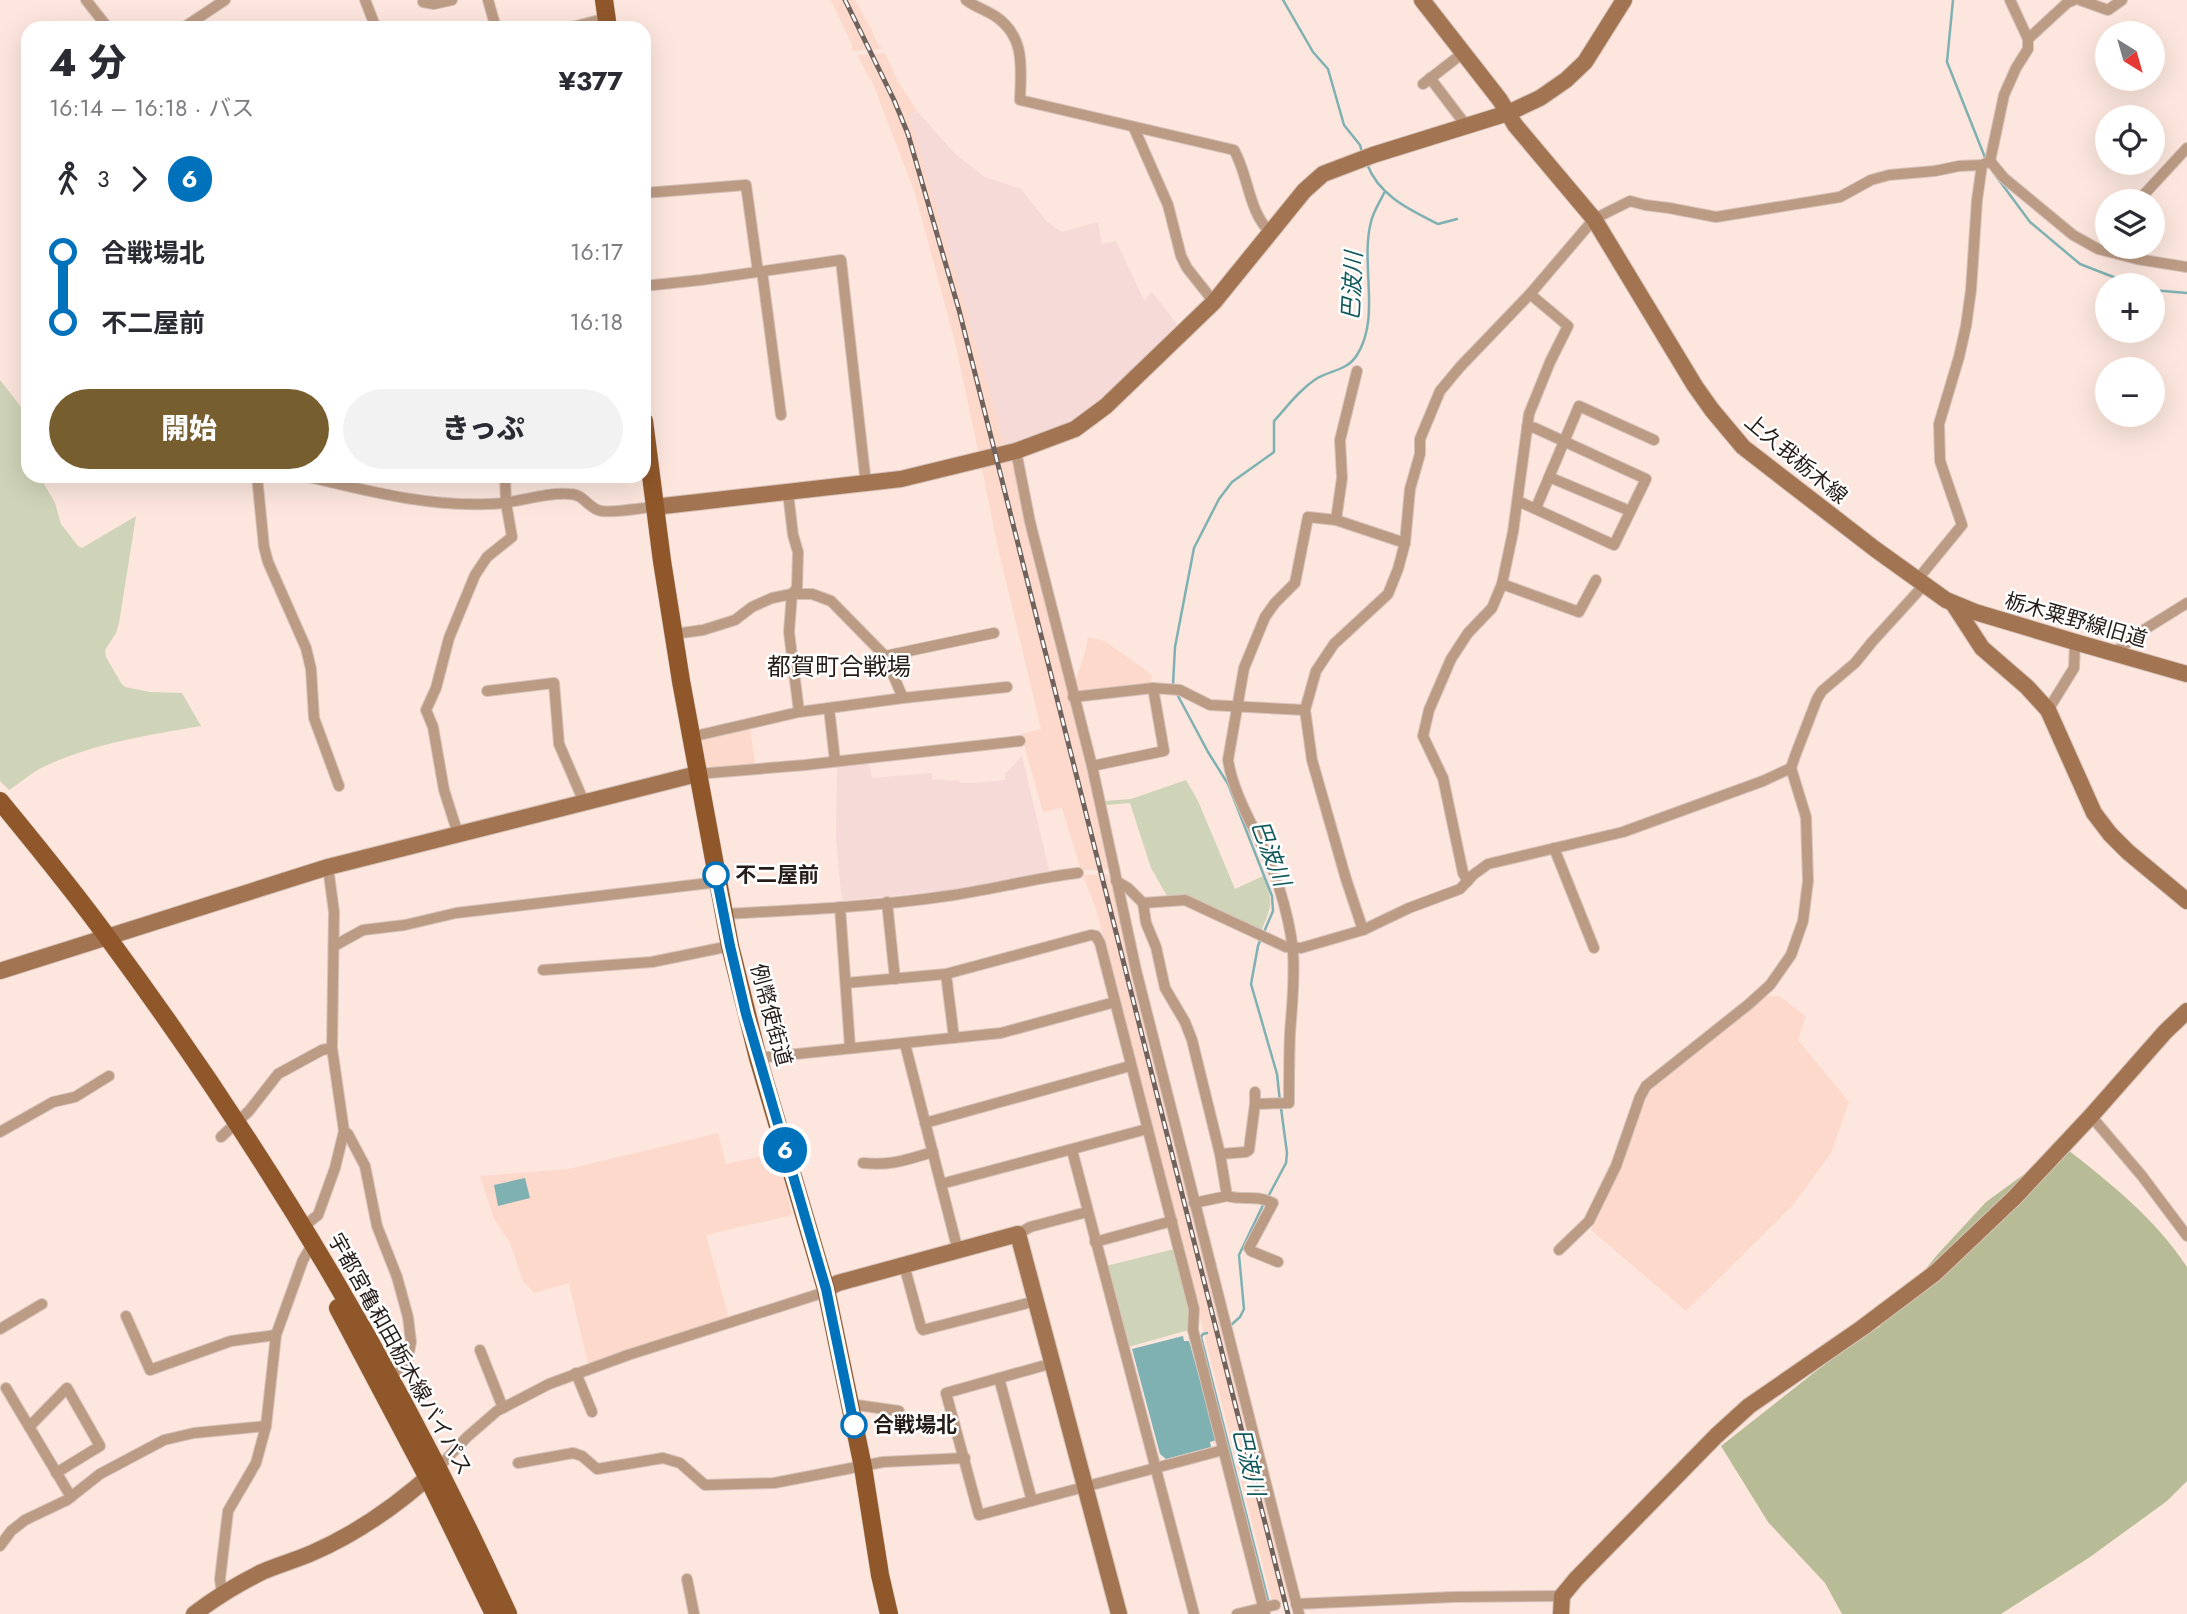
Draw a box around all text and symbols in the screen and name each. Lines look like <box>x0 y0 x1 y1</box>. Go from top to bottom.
north arrow <box>2095 21 2165 91</box>
map controls <box>2095 21 2165 427</box>
text: 4 分 <box>49 35 126 90</box>
text: ¥377 <box>558 62 623 100</box>
text: 16:14 – 16:18 · バス <box>49 91 254 125</box>
button: locate <box>2095 105 2165 175</box>
icon: walk <box>49 160 87 198</box>
icon: forward <box>120 160 158 198</box>
text: 6 <box>182 161 198 196</box>
text: 3 <box>97 162 110 196</box>
button: layers <box>2095 189 2165 259</box>
text: 合戦場北 <box>101 234 205 272</box>
text: 16:17 <box>570 235 623 269</box>
water label: 巴波川 <box>1333 248 1371 321</box>
button: + <box>2095 273 2165 343</box>
text: 不二屋前 <box>101 304 205 342</box>
text: 16:18 <box>570 305 623 339</box>
button: − <box>2095 357 2165 427</box>
button: 開始 <box>49 389 329 469</box>
button: きっぷ <box>343 389 623 469</box>
street label: 上久我栃木線 <box>1738 407 1854 511</box>
street label: 栃木粟野線旧道 <box>2001 585 2151 655</box>
district label: 都賀町合戦場 <box>767 649 911 684</box>
water label: 巴波川 <box>1243 815 1300 894</box>
place label: 不二屋前 <box>735 860 819 890</box>
marker: 不二屋前 <box>703 862 729 888</box>
street label: 例幣使街道 <box>743 960 799 1070</box>
line badge: 6 <box>762 1127 808 1173</box>
text: 6 <box>777 1132 793 1167</box>
street label: 宇都宮亀和田栃木線バイパス <box>321 1228 479 1480</box>
place label: 合戦場北 <box>873 1410 957 1440</box>
marker: 合戦場北 <box>841 1412 867 1438</box>
water label: 巴波川 <box>1224 1424 1275 1502</box>

